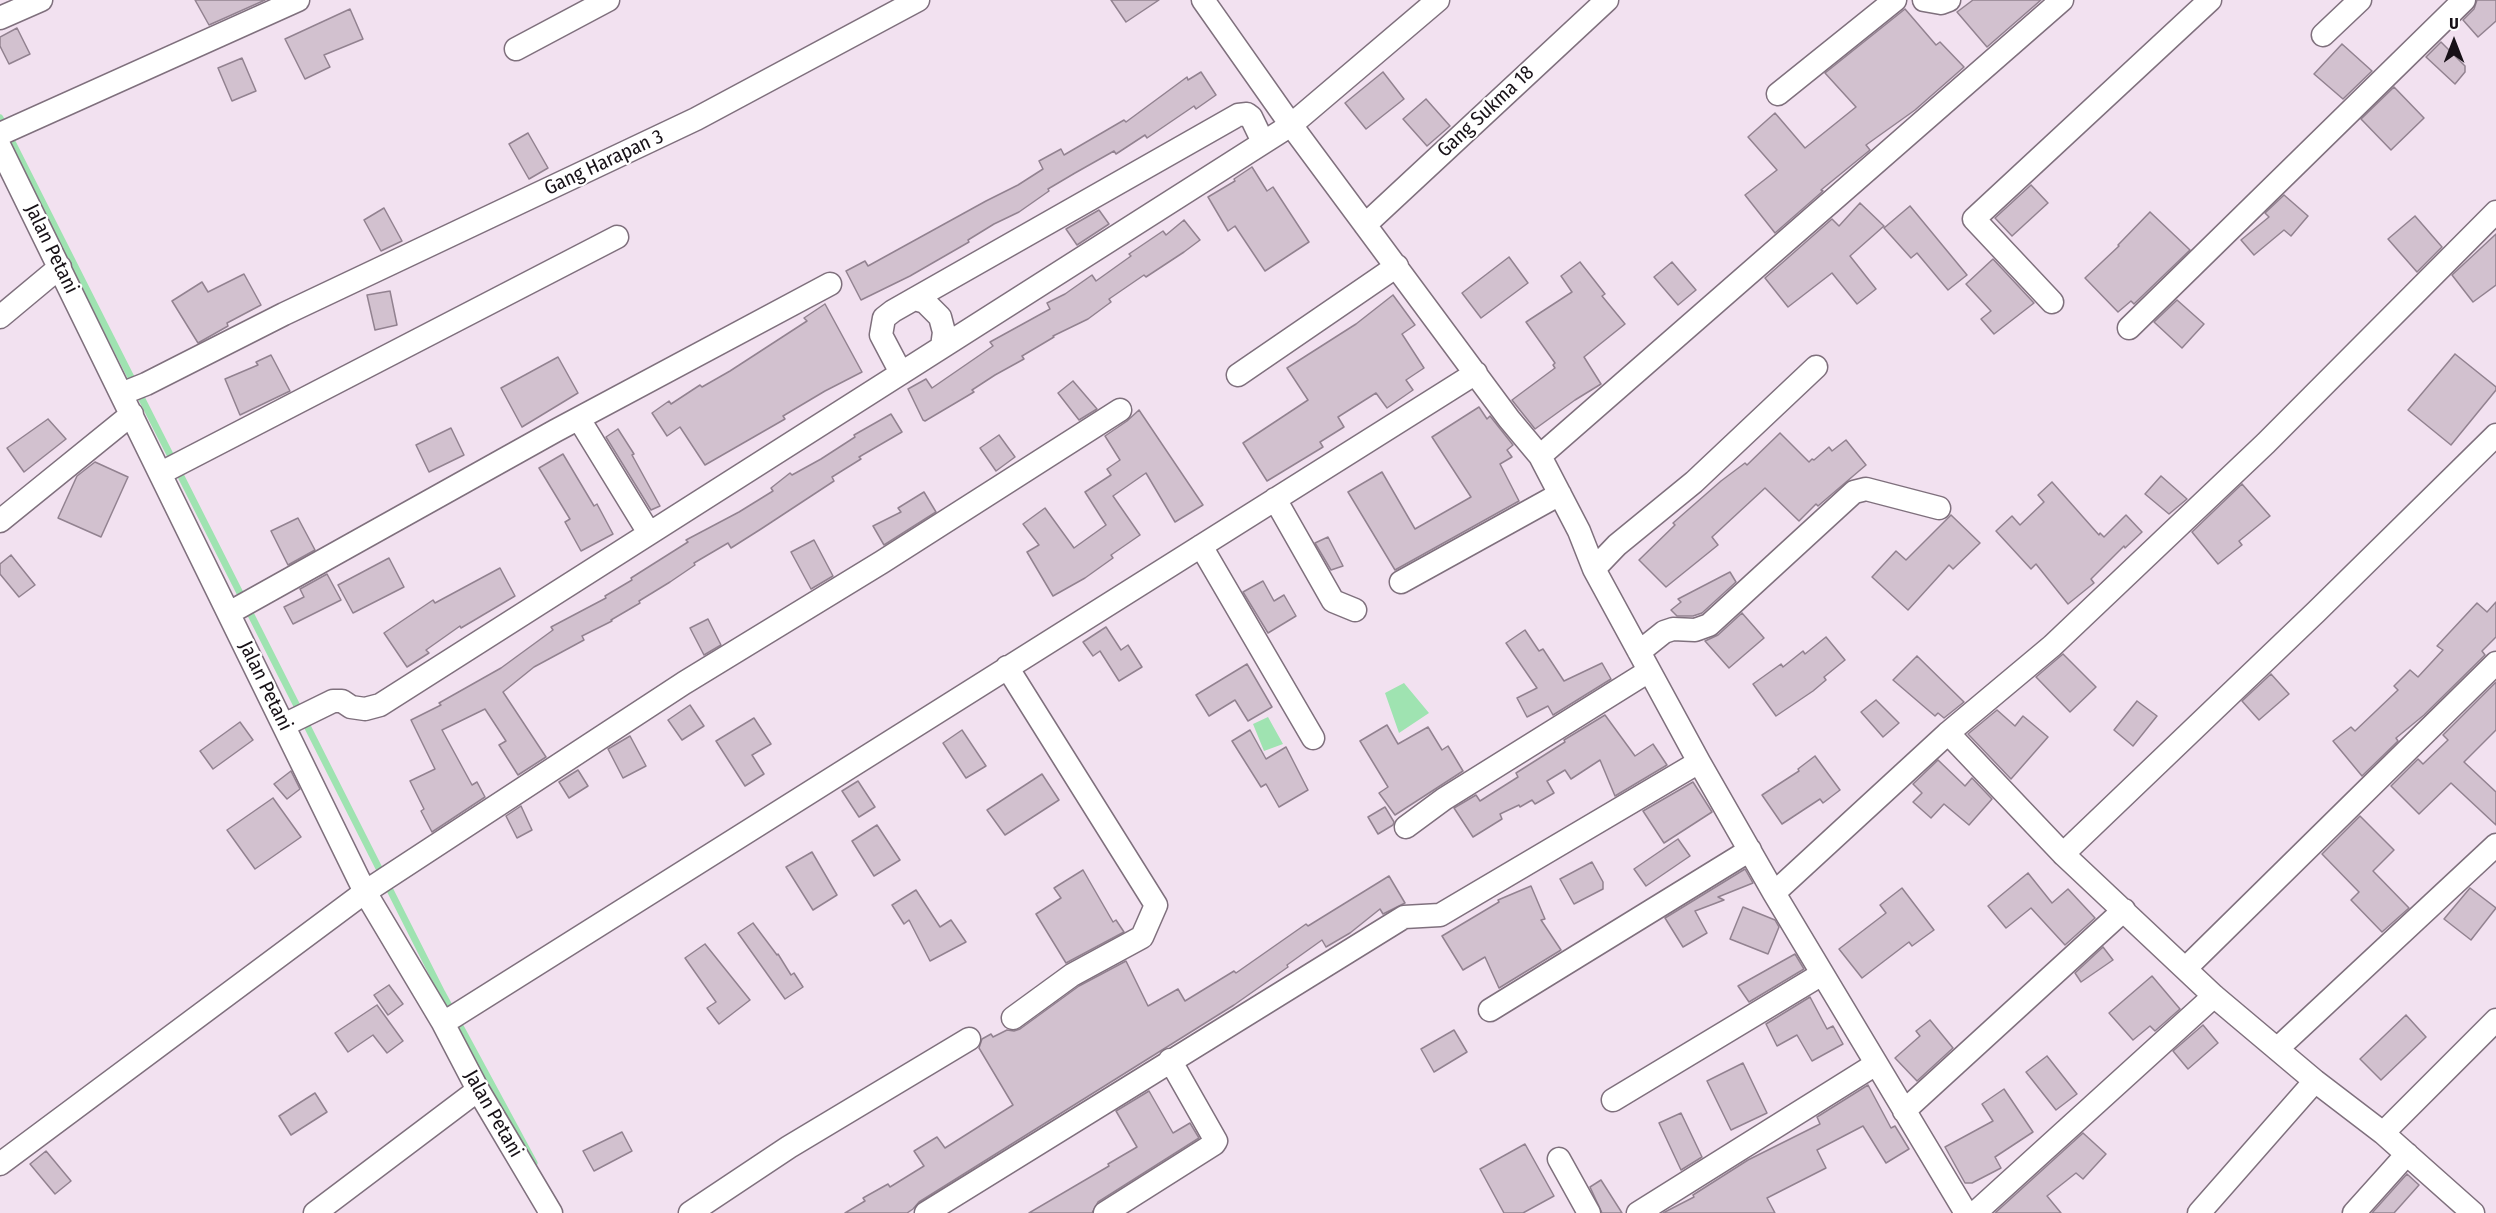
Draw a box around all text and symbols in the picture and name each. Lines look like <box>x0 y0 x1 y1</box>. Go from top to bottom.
north arrow <box>2424 12 2484 72</box>
text: U <box>2449 14 2459 33</box>
street label: Gang Sukma 18 <box>1433 61 1539 163</box>
street label: Gang Harapan 3 <box>541 125 667 201</box>
street label: Jalan Petani <box>19 200 83 298</box>
street label: Jalan Petani <box>233 637 297 735</box>
street label: Jalan Petani <box>458 1066 528 1162</box>

